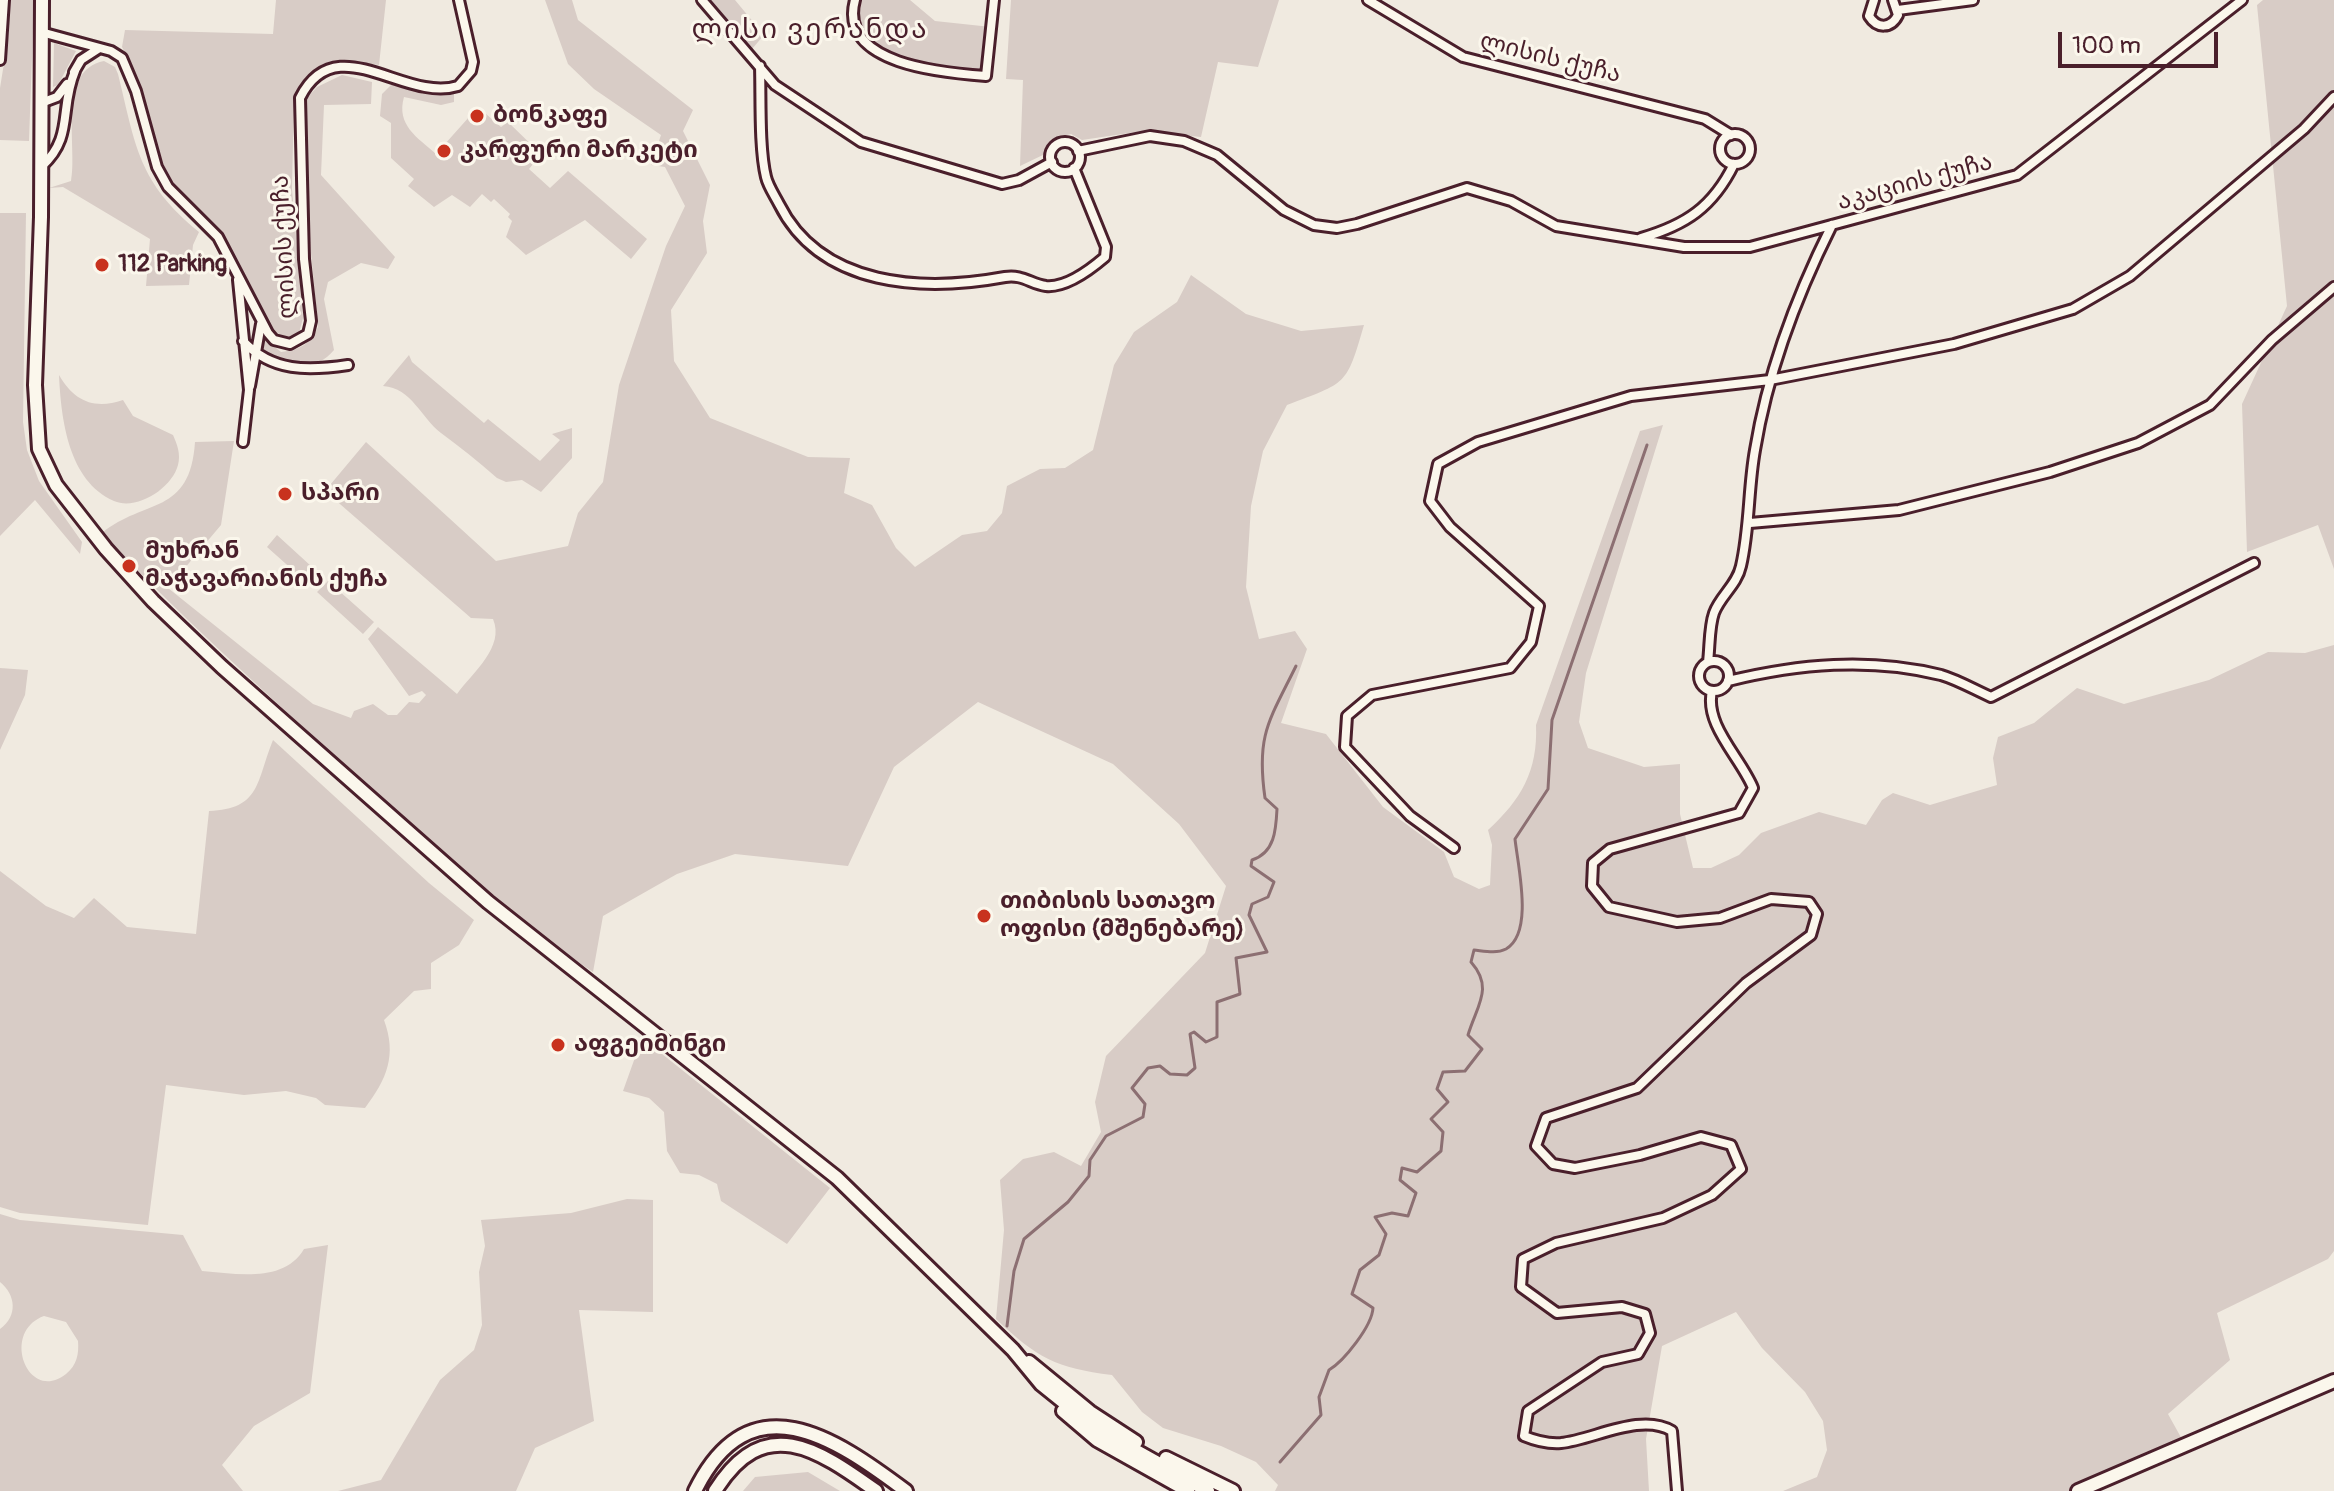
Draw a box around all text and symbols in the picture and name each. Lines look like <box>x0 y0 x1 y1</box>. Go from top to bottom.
district label: ლისი ვერანდა <box>691 14 929 48</box>
scale bar <box>2062 16 2222 66</box>
street label: ლისის ქუჩა <box>1477 28 1623 90</box>
text: 100 m <box>2072 31 2141 60</box>
place label: ბონკაფე <box>493 102 608 130</box>
marker: ბონკაფე <box>468 107 486 125</box>
place label: კარფური მარკეტი <box>460 137 698 165</box>
marker: კარფური მარკეტი <box>435 142 453 160</box>
street label: აკაციის ქუჩა <box>1834 148 1996 218</box>
street label: ლისის ქუჩა <box>267 174 303 320</box>
place label: 112 Parking <box>118 251 227 279</box>
marker: 112 Parking <box>93 256 111 274</box>
place label: სპარი <box>301 480 380 508</box>
marker: სპარი <box>276 485 294 503</box>
place label: მუხრან მაჭავარიანის ქუჩა <box>145 538 388 594</box>
marker: მუხრან მაჭავარიანის ქუჩა <box>120 557 138 575</box>
place label: თიბისის სათავო ოფისი (მშენებარე) <box>1000 888 1244 944</box>
marker: თიბისის სათავო ოფისი (მშენებარე) <box>975 907 993 925</box>
place label: აფგეიმინგი <box>574 1031 726 1059</box>
marker: აფგეიმინგი <box>549 1036 567 1054</box>

